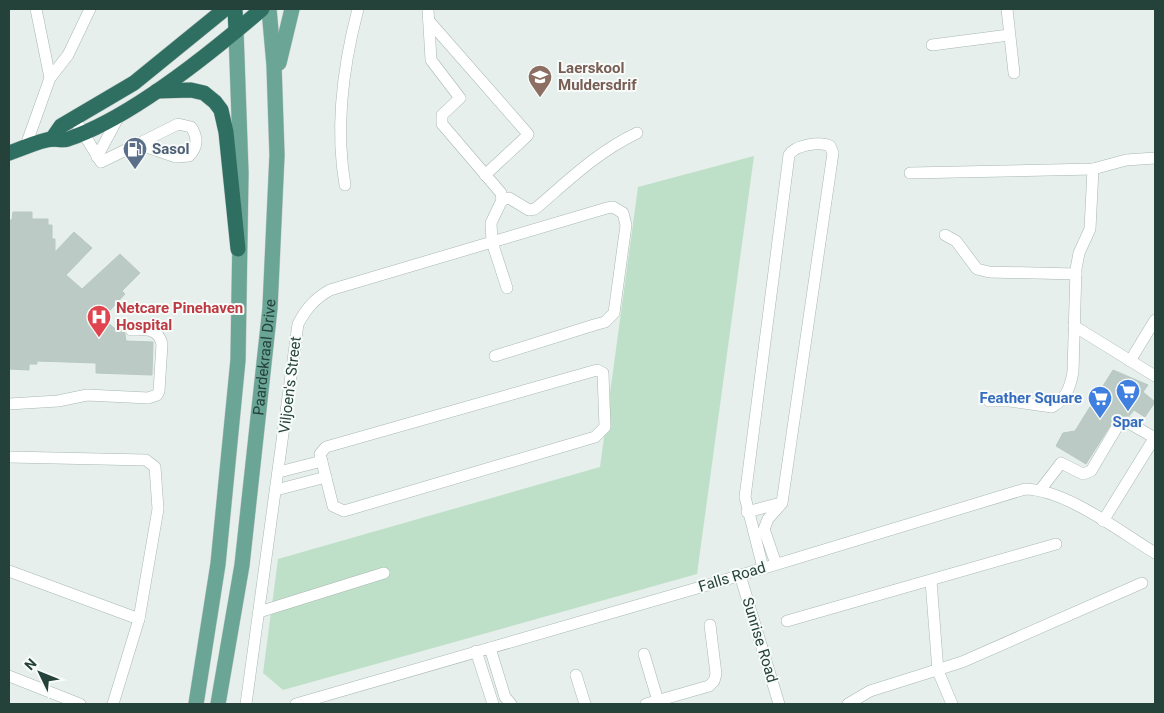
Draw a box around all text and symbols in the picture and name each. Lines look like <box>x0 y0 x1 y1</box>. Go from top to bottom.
place label: Laerskool Muldersdrif <box>558 59 637 94</box>
school or university icon: Laerskool Muldersdrif <box>527 64 553 98</box>
fuel station icon: Sasol <box>122 136 148 170</box>
place label: Sasol <box>152 140 189 158</box>
place label: Netcare Pinehaven Hospital <box>116 299 243 334</box>
street label: Paardekraal Drive <box>249 299 279 416</box>
hospital icon: Netcare Pinehaven Hospital <box>86 304 112 338</box>
street label: Viljoen's Street <box>275 335 305 435</box>
supermarket icon: Spar <box>1115 378 1141 412</box>
supermarket icon: Feather Square <box>1087 385 1113 419</box>
place label: Feather Square <box>979 389 1082 407</box>
place label: Spar <box>1112 413 1144 431</box>
street label: Falls Road <box>696 558 768 596</box>
street label: Sunrise Road <box>739 595 781 685</box>
north arrow <box>15 648 65 698</box>
text: N <box>21 655 40 673</box>

